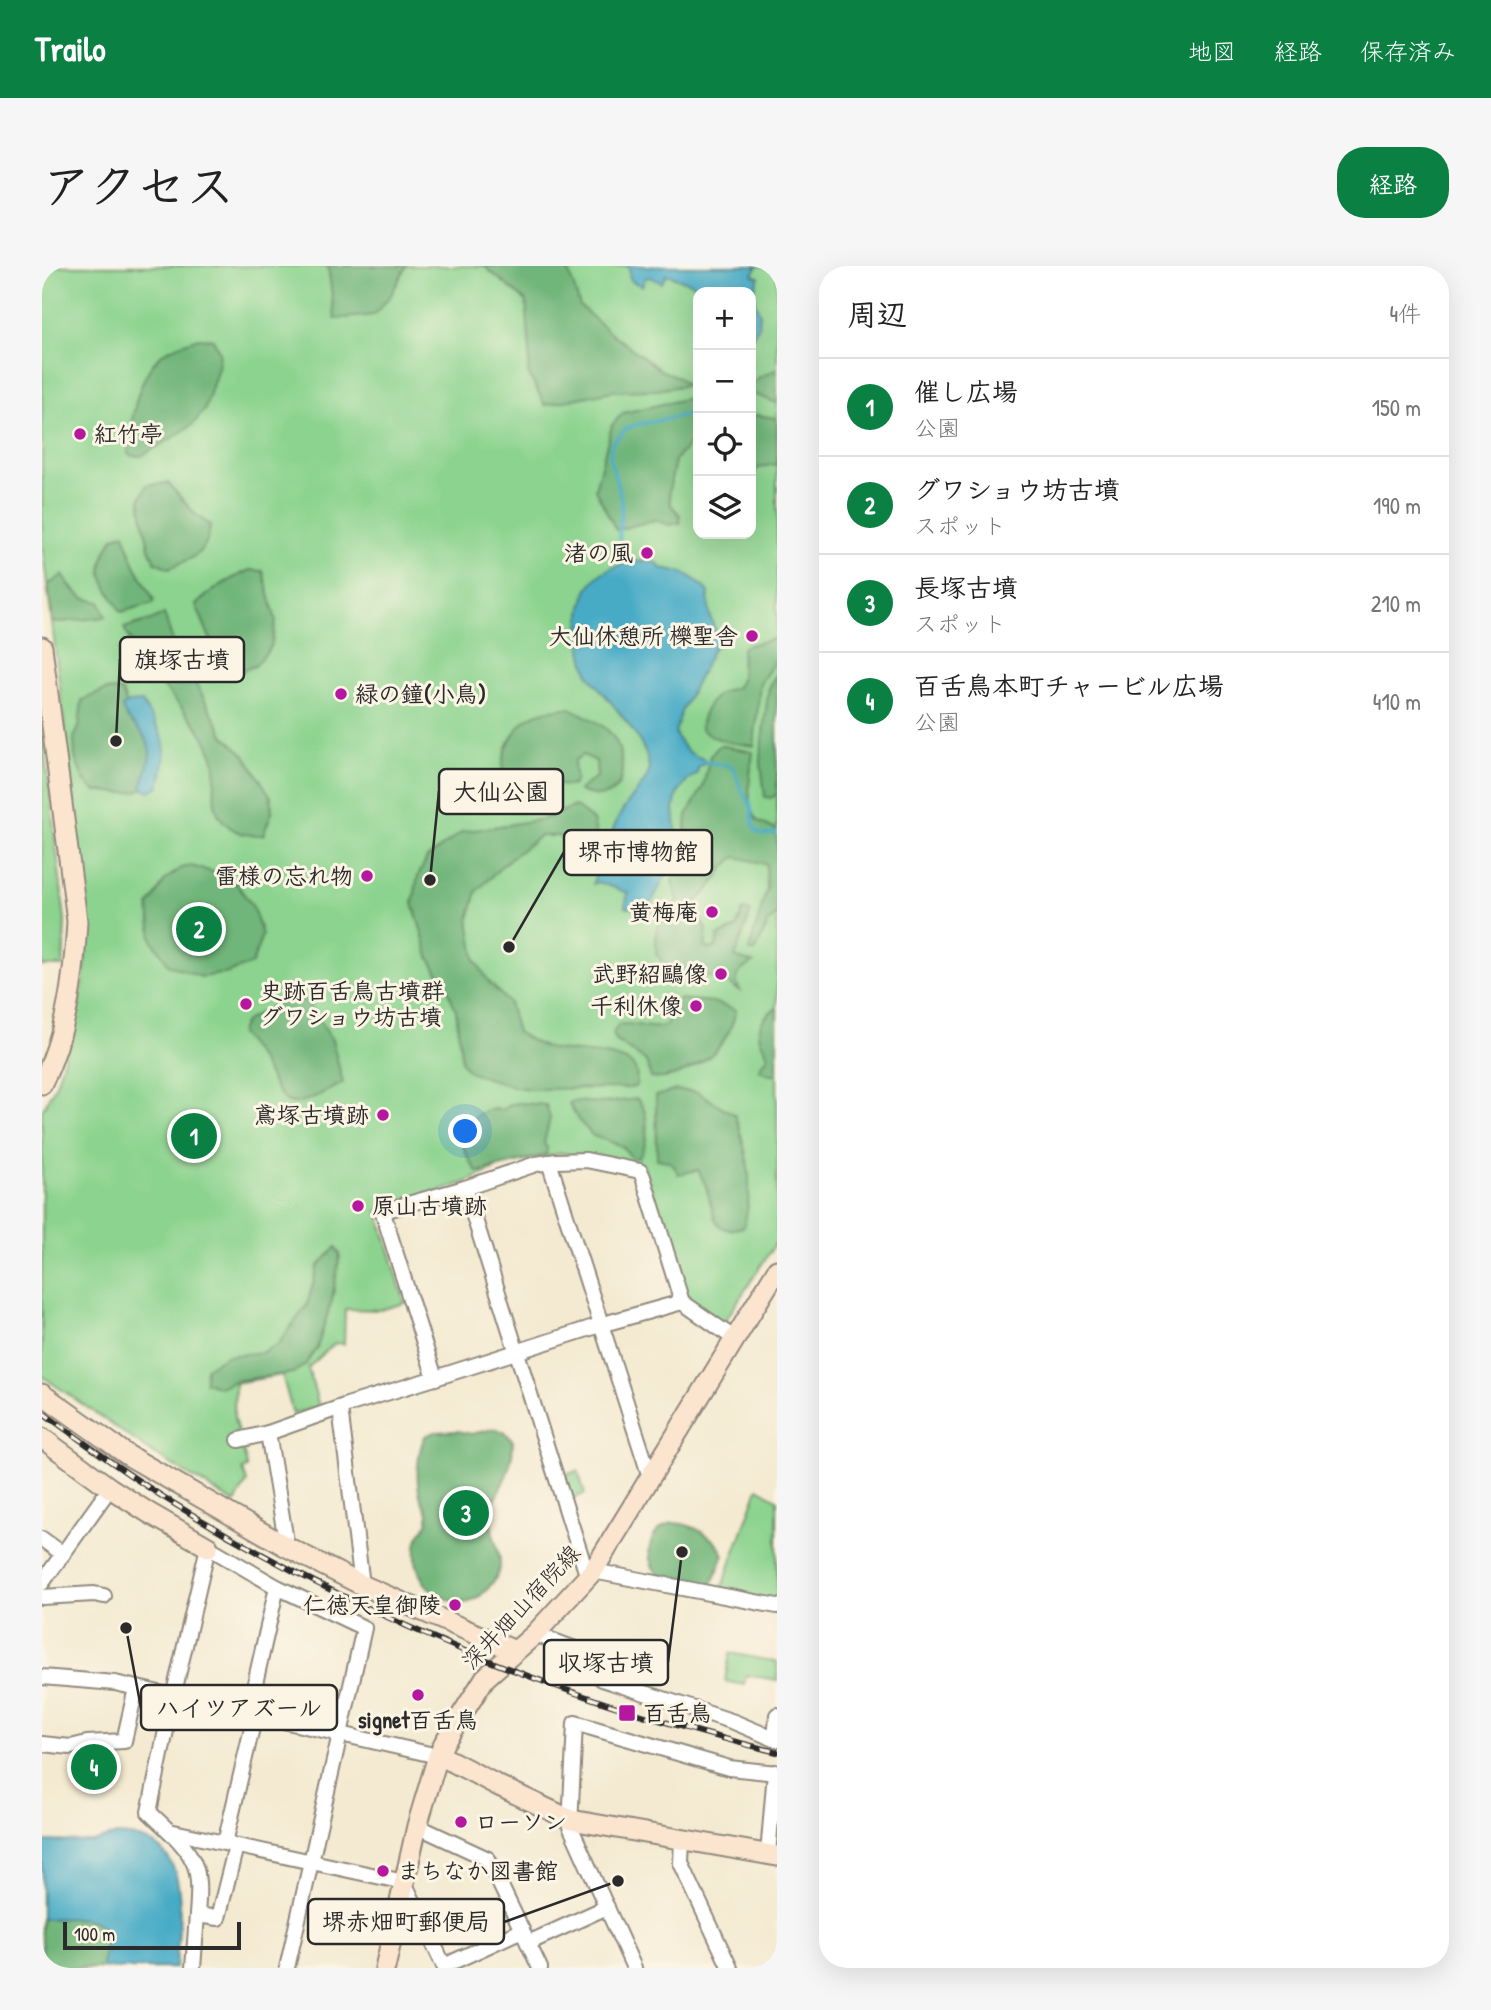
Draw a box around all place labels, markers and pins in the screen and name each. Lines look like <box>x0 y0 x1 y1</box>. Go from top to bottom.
place label: 紅竹亭 <box>94 418 163 449</box>
marker: 紅竹亭 <box>72 426 88 442</box>
place label: 渚の風 <box>564 537 633 568</box>
marker: 渚の風 <box>639 545 655 561</box>
place label: 大仙休憩所 櫟聖舎 <box>549 620 738 651</box>
marker: 大仙休憩所 櫟聖舎 <box>744 628 760 644</box>
callout: 旗塚古墳 <box>120 637 244 682</box>
place label: 緑の鐘(小鳥) <box>355 678 486 709</box>
marker: 緑の鐘(小鳥) <box>333 686 349 702</box>
callout: 大仙公園 <box>439 769 563 814</box>
callout: 堺市博物館 <box>564 830 712 875</box>
place label: 雷様の忘れ物 <box>215 860 353 891</box>
marker: 雷様の忘れ物 <box>359 868 375 884</box>
place label: 黄梅庵 <box>629 896 698 927</box>
pin: 2 <box>176 903 222 955</box>
marker: 黄梅庵 <box>704 904 720 920</box>
place label: 武野紹鷗像 <box>592 958 707 989</box>
marker: 武野紹鷗像 <box>713 966 729 982</box>
place label: 史跡百舌鳥古墳群 グワショウ坊古墳 <box>260 975 444 1032</box>
place label: 千利休像 <box>590 990 682 1021</box>
marker: 史跡百舌鳥古墳群 グワショウ坊古墳 <box>238 996 254 1012</box>
marker: 千利休像 <box>688 998 704 1014</box>
place label: 鳶塚古墳跡 <box>254 1099 369 1130</box>
marker: 鳶塚古墳跡 <box>375 1107 391 1123</box>
pin: 1 <box>171 1110 217 1162</box>
place label: 原山古墳跡 <box>372 1190 487 1221</box>
marker: 原山古墳跡 <box>350 1198 366 1214</box>
pin: 3 <box>443 1487 489 1539</box>
place label: 仁徳天皇御陵 <box>303 1589 441 1620</box>
marker: 仁徳天皇御陵 <box>447 1597 463 1613</box>
callout: 収塚古墳 <box>544 1640 668 1685</box>
callout: ハイツアズール <box>141 1685 337 1730</box>
marker: signet百舌鳥 <box>410 1687 426 1703</box>
place label: 百舌鳥 <box>643 1697 712 1728</box>
marker: 百舌鳥 <box>617 1703 637 1723</box>
place label: signet百舌鳥 <box>358 1704 478 1736</box>
pin: 4 <box>71 1741 117 1793</box>
place label: ローソン <box>475 1806 567 1837</box>
marker: ローソン <box>453 1814 469 1830</box>
place label: まちなか図書館 <box>397 1855 558 1886</box>
marker: まちなか図書館 <box>375 1863 391 1879</box>
callout: 堺赤畑町郵便局 <box>308 1899 504 1944</box>

